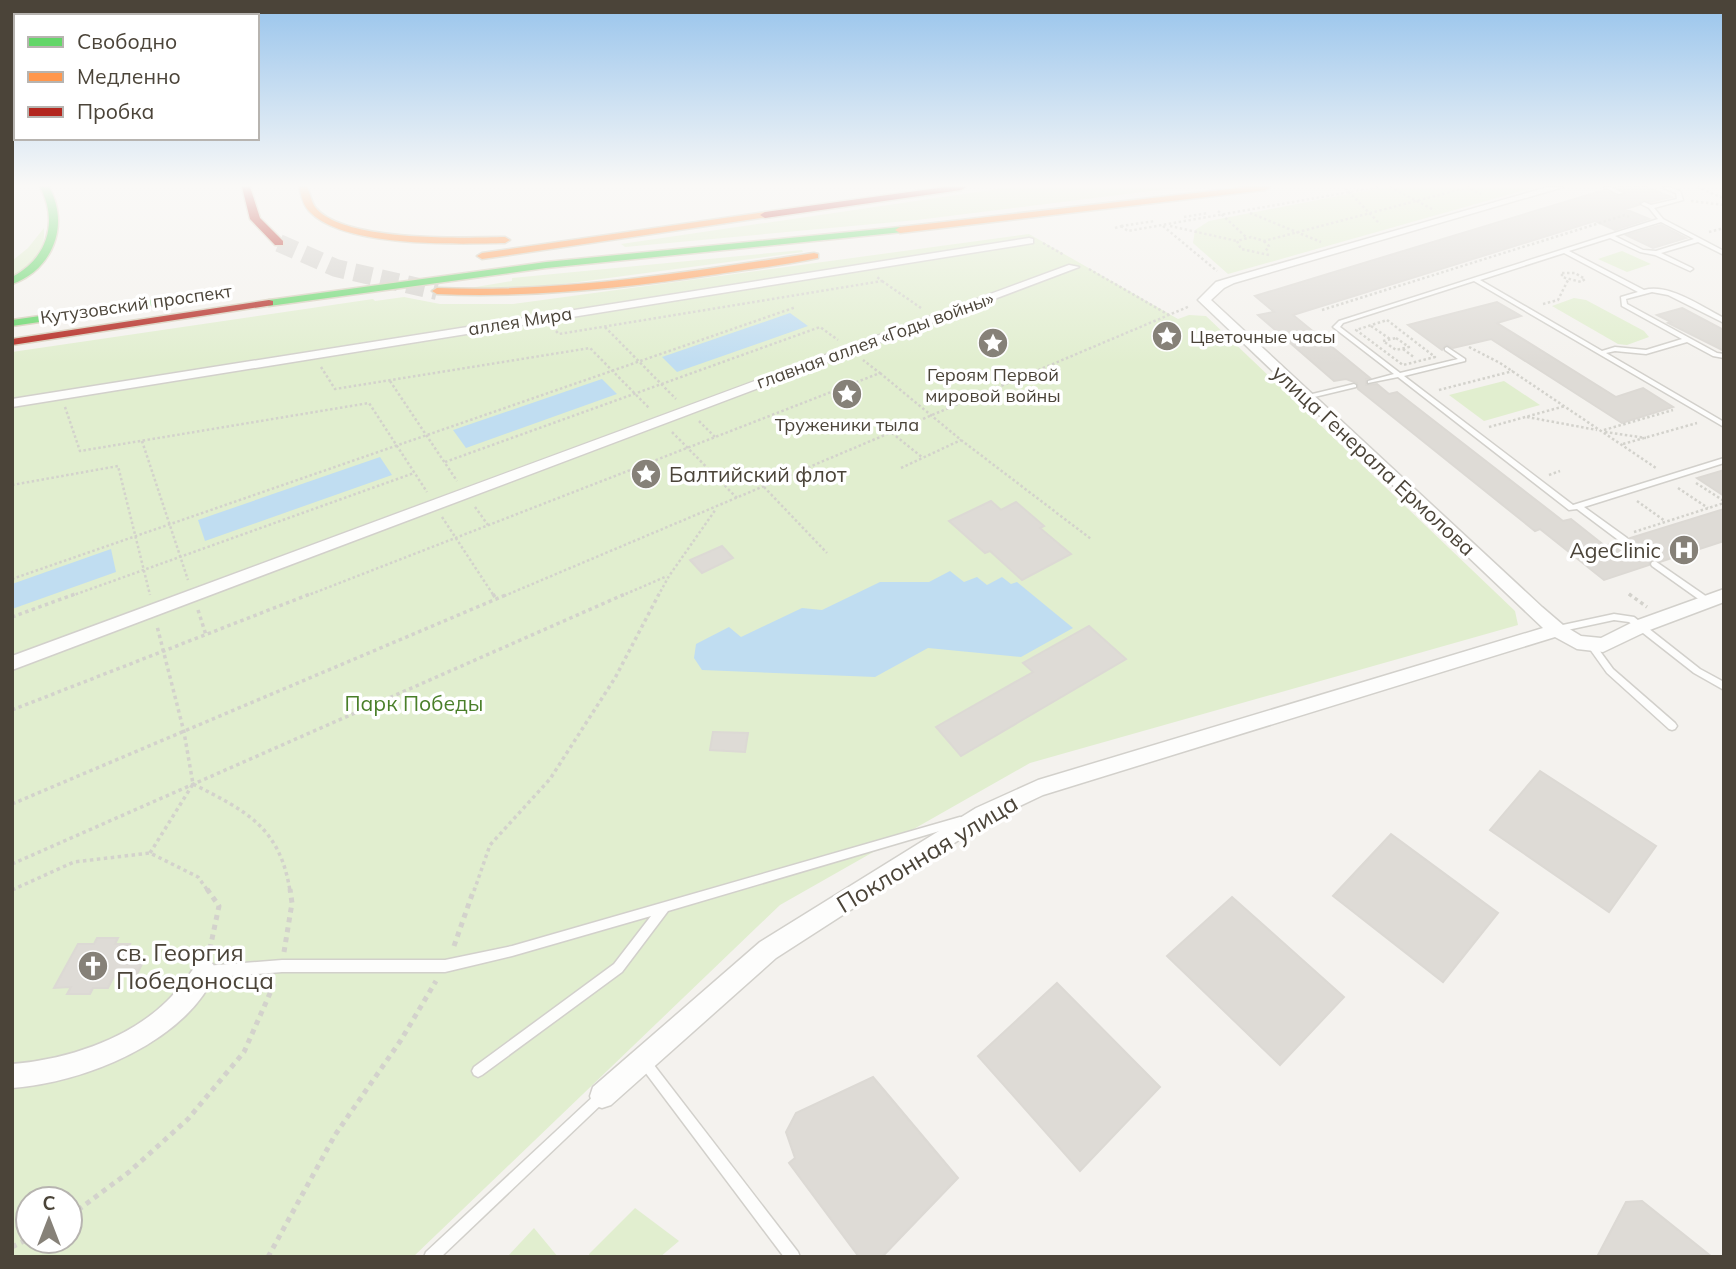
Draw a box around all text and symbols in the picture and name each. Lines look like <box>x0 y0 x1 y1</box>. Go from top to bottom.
legend <box>14 14 259 140</box>
text: Свободно <box>77 28 177 54</box>
text: Медленно <box>77 63 181 89</box>
text: Пробка <box>77 98 154 124</box>
street label: Кутузовский проспект <box>39 279 234 329</box>
street label: главная аллея «Годы войны» <box>753 286 997 394</box>
street label: аллея Мира <box>466 301 574 341</box>
place icon: Цветочные часы <box>1150 319 1184 353</box>
place label: Цветочные часы <box>1190 325 1336 348</box>
place icon: Героям Первой мировой войны <box>976 326 1010 360</box>
street label: улица Генерала Ермолова <box>1267 359 1481 561</box>
place label: Героям Первой мировой войны <box>925 363 1061 407</box>
place icon: Труженики тыла <box>830 377 864 411</box>
place label: Труженики тыла <box>775 413 919 436</box>
place icon: Балтийский флот <box>629 457 663 491</box>
place label: Балтийский флот <box>669 461 847 487</box>
hospital icon: AgeClinic <box>1667 533 1701 567</box>
place label: AgeClinic <box>1570 537 1661 563</box>
park label: Парк Победы <box>345 690 483 716</box>
street label: Поклонная улица <box>831 787 1023 919</box>
place label: св. Георгия Победоносца <box>116 937 274 995</box>
church icon: св. Георгия Победоносца <box>76 949 110 983</box>
north arrow <box>14 1185 84 1255</box>
text: С <box>42 1191 56 1215</box>

